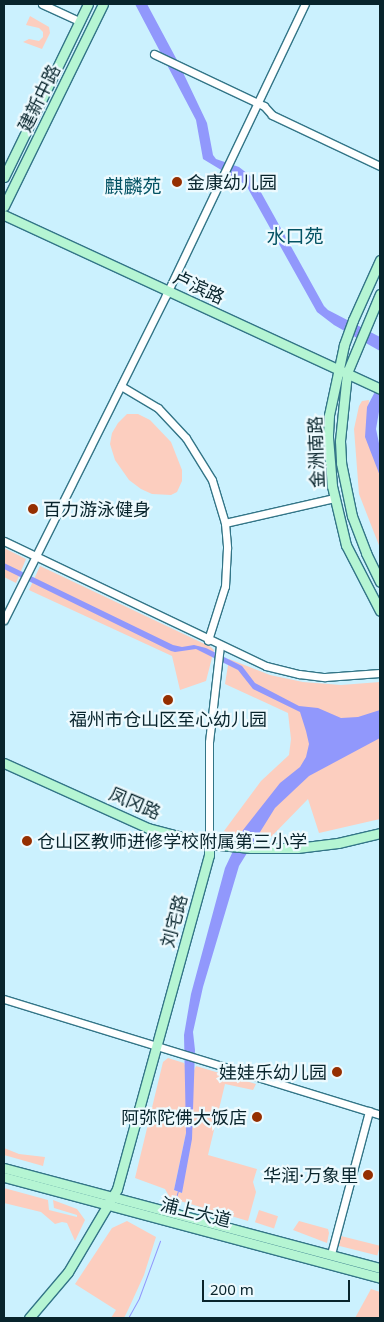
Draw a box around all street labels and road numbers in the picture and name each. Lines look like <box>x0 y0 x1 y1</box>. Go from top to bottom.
street label: 建新中路 <box>14 61 64 135</box>
street label: 卢滨路 <box>170 266 228 308</box>
street label: 金洲南路 <box>304 416 328 488</box>
street label: 凤冈路 <box>106 783 164 823</box>
street label: 刘宅路 <box>157 892 191 950</box>
street label: 浦上大道 <box>158 1193 234 1231</box>

